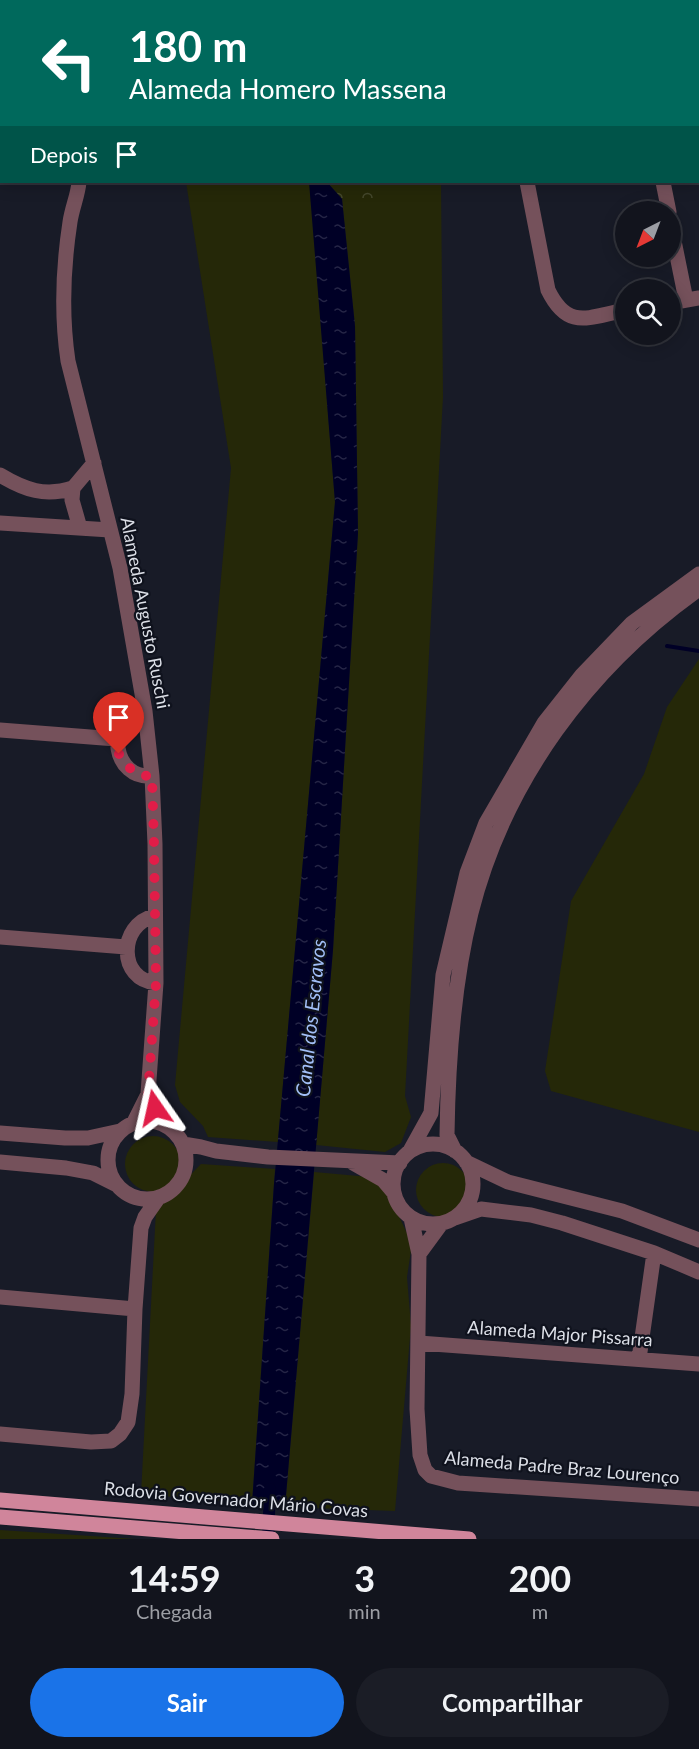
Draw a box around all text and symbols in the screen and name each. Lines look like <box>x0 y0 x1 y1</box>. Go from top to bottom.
text: 180 m <box>129 21 247 71</box>
icon: left <box>30 24 108 102</box>
text: Alameda Homero Massena <box>129 72 447 105</box>
icon: arrive <box>110 138 143 171</box>
text: Depois <box>30 141 98 168</box>
north arrow <box>615 201 681 267</box>
map controls <box>615 201 681 345</box>
button: search <box>615 279 681 345</box>
street label: Alameda Augusto Ruschi <box>117 515 175 711</box>
pin <box>93 692 144 754</box>
icon: arrive <box>102 701 135 734</box>
water label: Canal dos Escravos <box>290 938 330 1098</box>
position arrow <box>123 1076 187 1140</box>
street label: Alameda Major Pissarra <box>467 1316 653 1350</box>
street label: Alameda Padre Braz Lourenço <box>444 1446 681 1488</box>
street label: Rodovia Governador Mário Covas <box>103 1476 369 1522</box>
text: 14:59 <box>128 1556 221 1600</box>
text: 3 <box>354 1556 375 1600</box>
text: 200 <box>509 1556 571 1600</box>
text: Chegada <box>136 1599 212 1623</box>
text: min <box>348 1599 381 1623</box>
text: m <box>532 1599 548 1623</box>
button: Sair <box>30 1668 344 1737</box>
button: Compartilhar <box>356 1668 669 1737</box>

